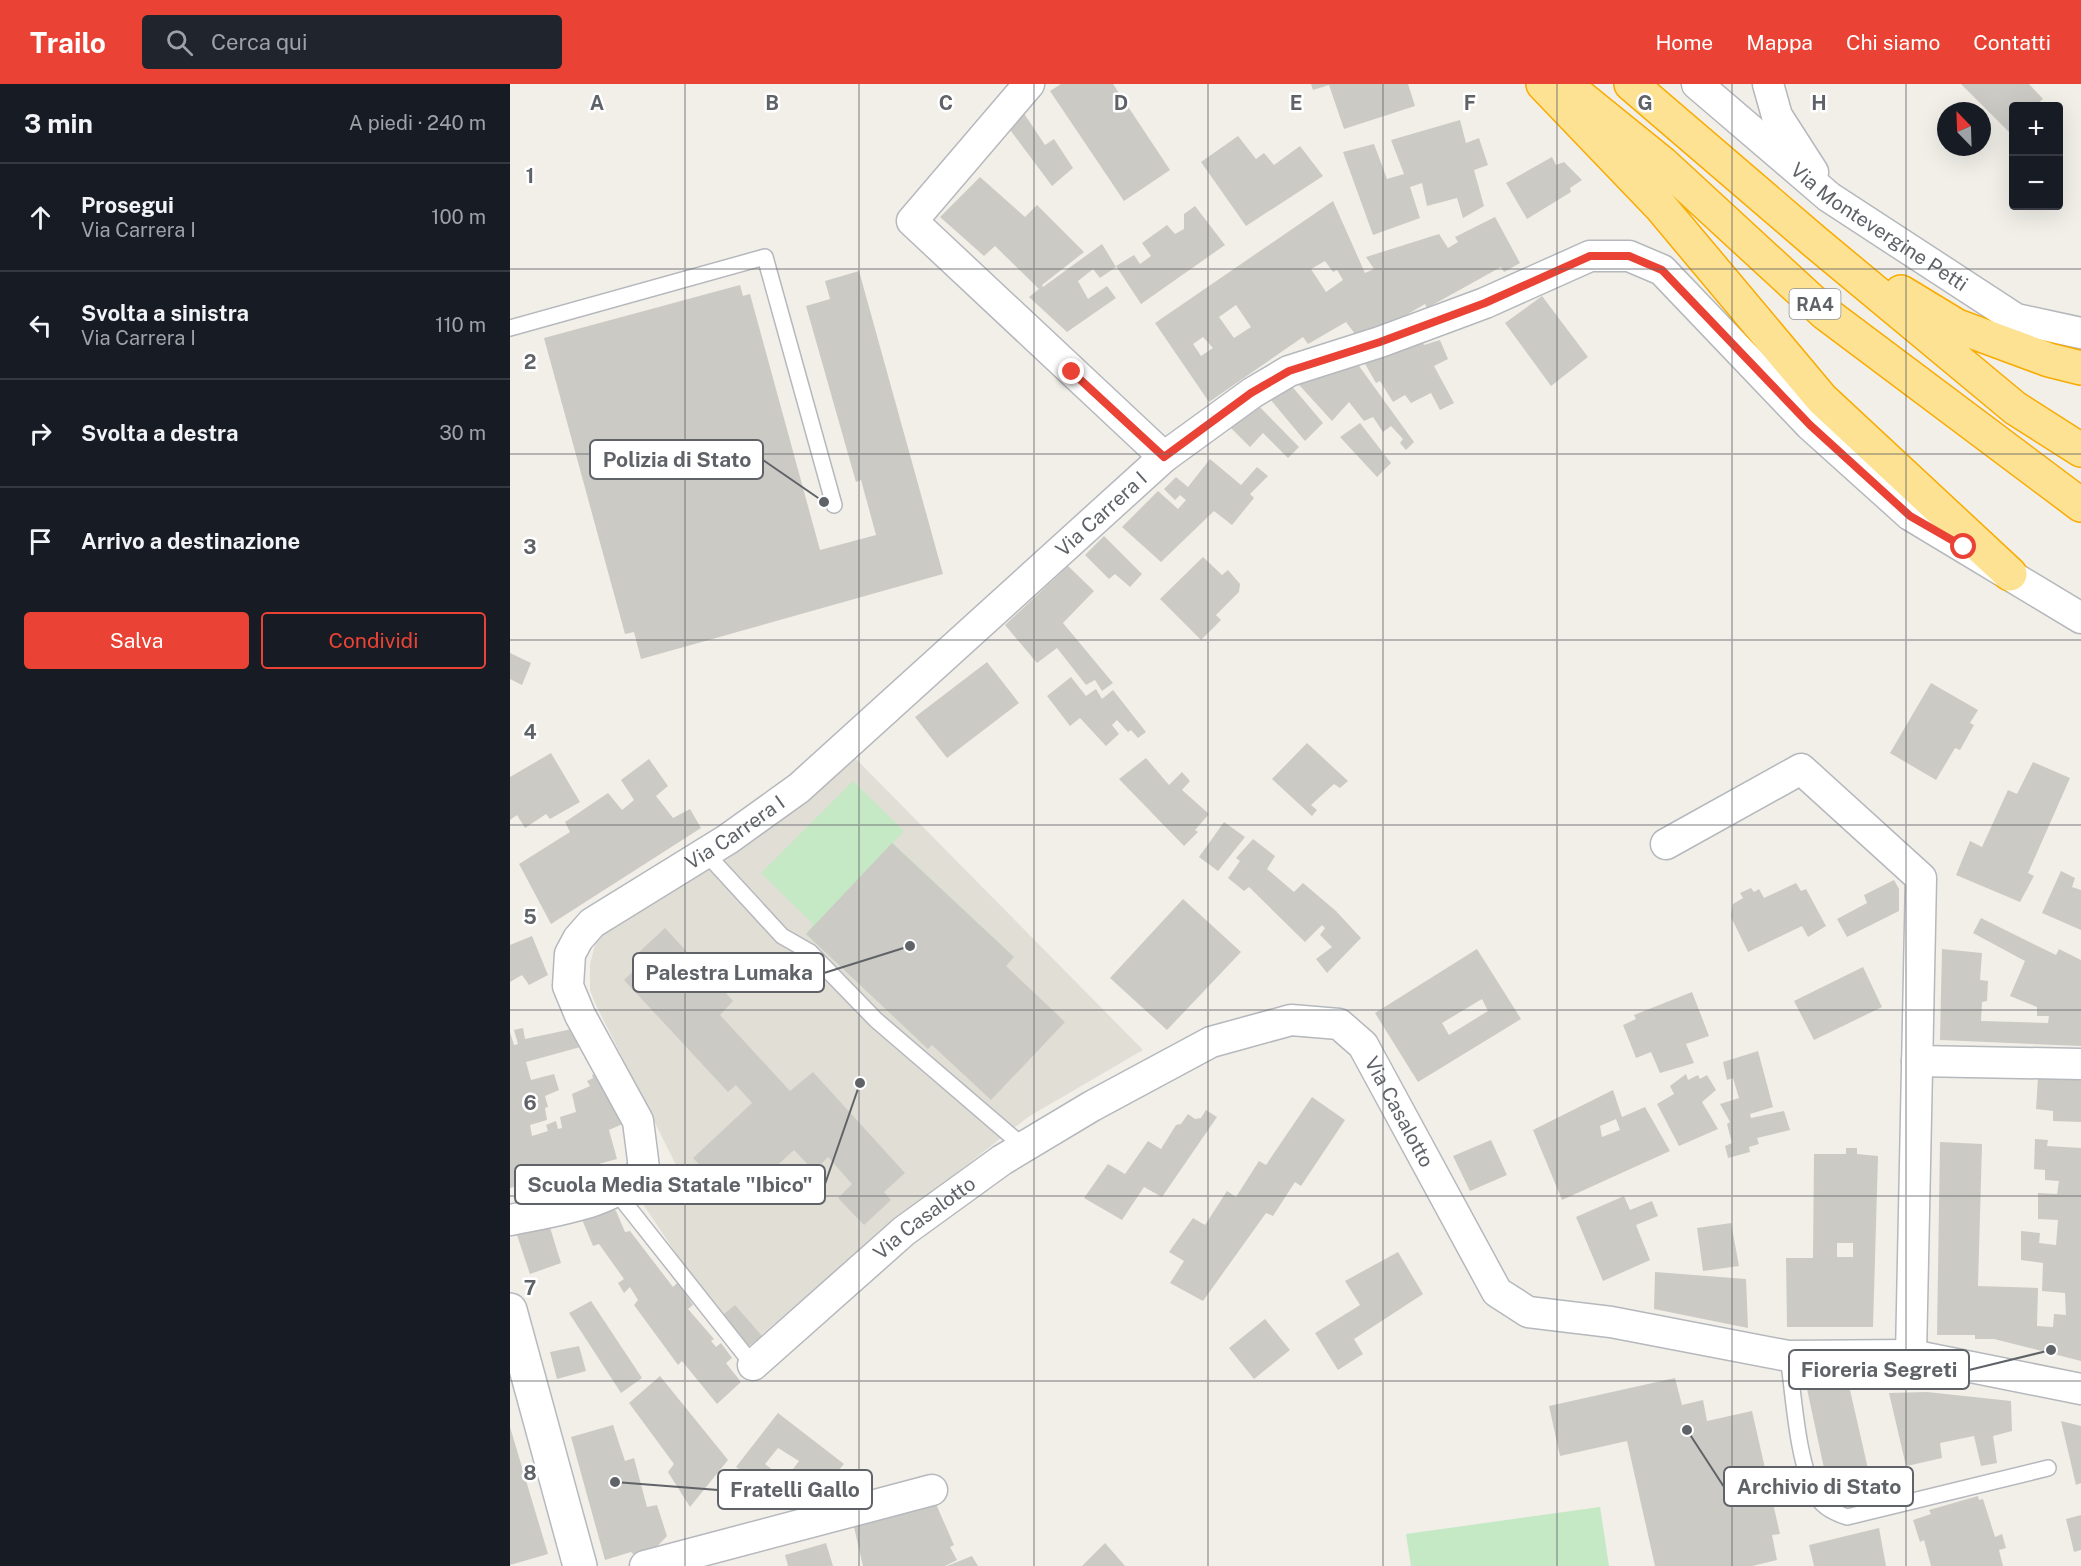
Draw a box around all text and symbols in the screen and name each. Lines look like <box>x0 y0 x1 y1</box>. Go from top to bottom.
search box <box>142 15 562 69</box>
text: Trailo <box>30 26 106 59</box>
icon: search <box>163 26 196 59</box>
text: Cerca qui <box>211 29 307 55</box>
text: Home <box>1655 30 1713 55</box>
text: Mappa <box>1746 30 1813 55</box>
text: Chi siamo <box>1846 30 1940 55</box>
text: Contatti <box>1973 30 2051 55</box>
text: A <box>590 91 604 115</box>
text: B <box>765 91 779 115</box>
text: C <box>939 91 953 115</box>
text: D <box>1114 91 1128 115</box>
text: E <box>1290 91 1302 115</box>
text: F <box>1464 91 1476 115</box>
text: G <box>1637 91 1653 115</box>
text: H <box>1811 91 1827 115</box>
north arrow <box>1937 102 1991 156</box>
map controls <box>2009 102 2063 210</box>
button: + <box>2009 102 2063 156</box>
text: 3 min <box>24 108 93 139</box>
text: A piedi · 240 m <box>349 111 486 135</box>
button: − <box>2009 156 2063 210</box>
street label: Via Montevergine Petti <box>1786 158 1972 296</box>
text: 1 <box>526 164 534 188</box>
text: Prosegui <box>81 192 174 218</box>
icon: ahead <box>24 201 57 234</box>
text: 100 m <box>431 205 486 229</box>
text: Via Carrera I <box>81 218 196 242</box>
road number: RA4 <box>1790 289 1840 319</box>
text: Svolta a sinistra <box>81 300 249 326</box>
icon: left <box>24 309 57 342</box>
text: 110 m <box>435 313 486 337</box>
text: Via Carrera I <box>81 326 196 350</box>
text: 2 <box>524 350 536 374</box>
route end <box>1058 358 1084 384</box>
icon: right <box>24 417 57 450</box>
text: Svolta a destra <box>81 420 238 446</box>
text: 30 m <box>439 421 486 445</box>
callout: Polizia di Stato <box>590 440 763 479</box>
text: Polizia di Stato <box>603 447 751 472</box>
street label: Via Carrera I <box>1051 466 1152 561</box>
icon: arrive <box>24 525 57 558</box>
text: Arrivo a destinazione <box>81 528 300 554</box>
route start <box>1950 533 1976 559</box>
text: 3 <box>523 535 537 559</box>
button: Salva <box>24 612 249 669</box>
button: Condividi <box>261 612 486 669</box>
text: 4 <box>523 720 537 744</box>
street label: Via Carrera I <box>681 790 789 874</box>
text: 5 <box>523 905 537 929</box>
callout: Palestra Lumaka <box>633 953 824 992</box>
text: Palestra Lumaka <box>645 960 813 985</box>
street label: Via Casalotto <box>1360 1052 1439 1171</box>
text: 6 <box>523 1091 537 1115</box>
callout: Scuola Media Statale "Ibico" <box>515 1165 825 1204</box>
street label: Via Casalotto <box>868 1171 980 1265</box>
text: Scuola Media Statale "Ibico" <box>527 1172 813 1197</box>
text: 7 <box>524 1276 536 1300</box>
callout: Fioreria Segreti <box>1789 1350 1969 1389</box>
text: Fioreria Segreti <box>1801 1357 1957 1382</box>
text: 8 <box>523 1461 537 1485</box>
callout: Archivio di Stato <box>1724 1467 1913 1506</box>
callout: Fratelli Gallo <box>718 1470 872 1509</box>
text: Archivio di Stato <box>1737 1474 1901 1499</box>
text: Fratelli Gallo <box>730 1477 860 1502</box>

